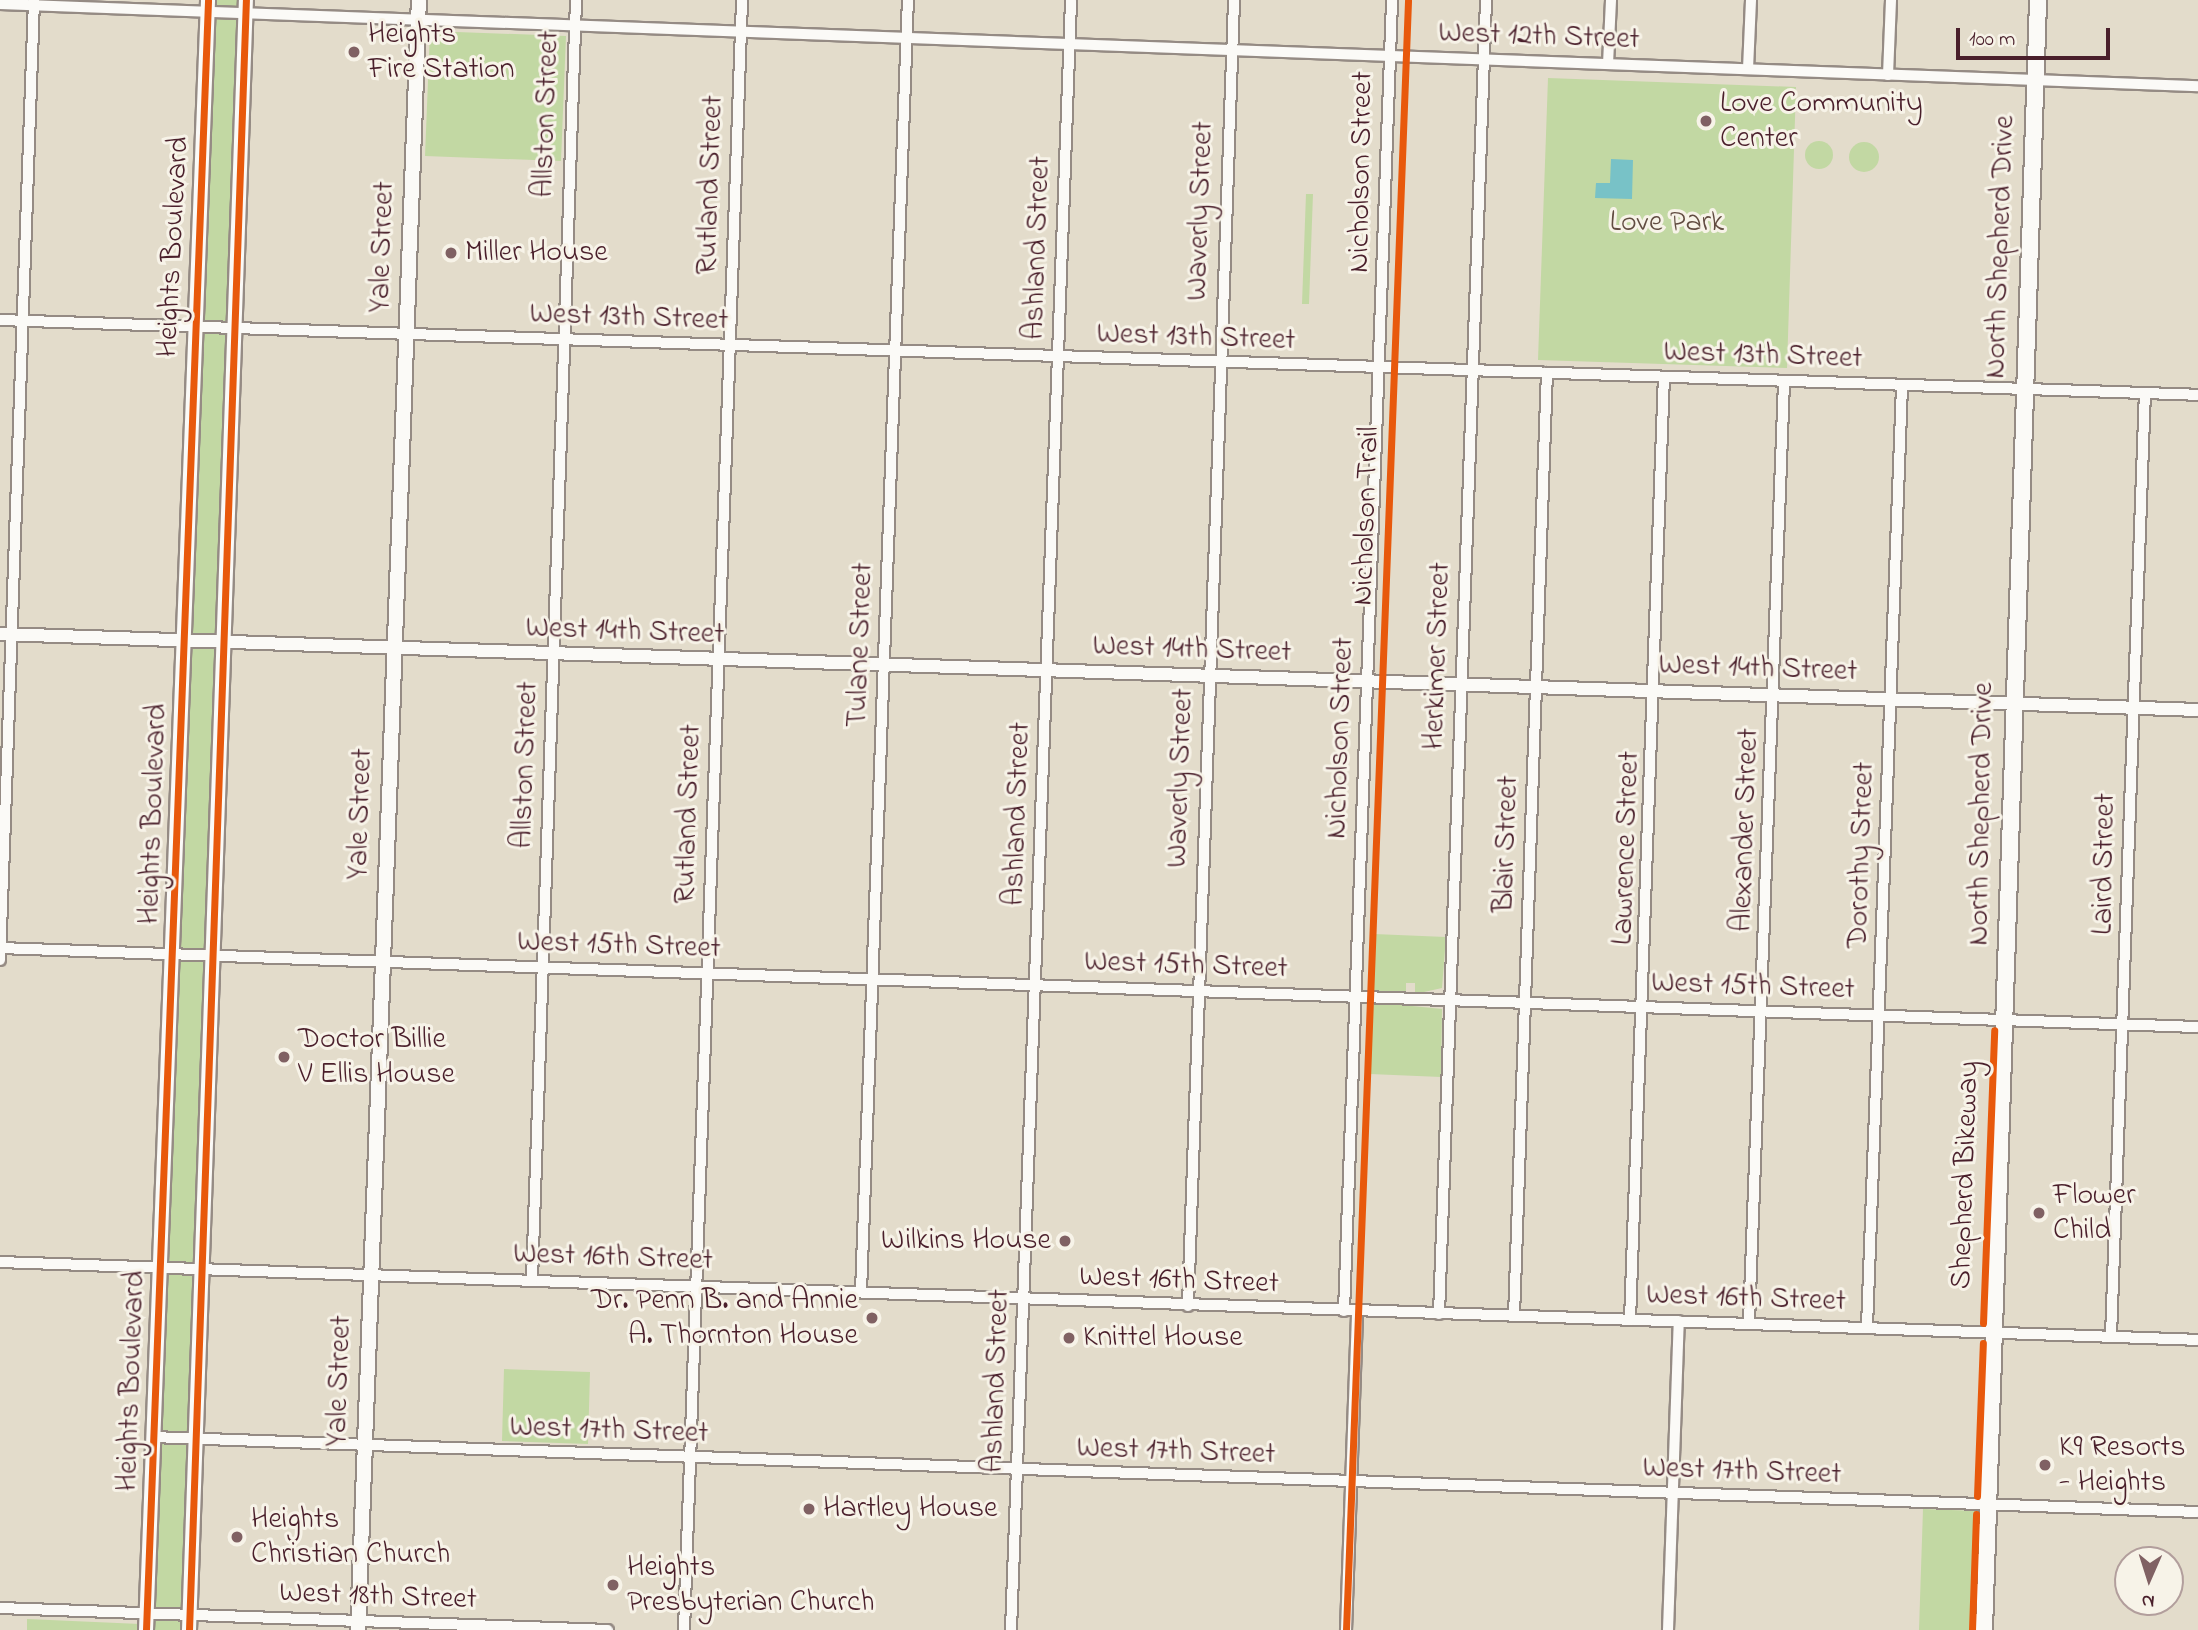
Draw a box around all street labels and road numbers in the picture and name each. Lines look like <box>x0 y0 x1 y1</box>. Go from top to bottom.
street label: West 12th Street <box>1438 15 1640 59</box>
street label: Allston Street <box>526 30 568 198</box>
street label: Nicholson Street <box>1342 71 1382 273</box>
street label: Rutland Street <box>690 95 732 275</box>
street label: North Shepherd Drive <box>1978 115 2024 379</box>
street label: Waverly Street <box>1180 121 1222 301</box>
street label: Heights Boulevard <box>150 136 198 358</box>
street label: Ashland Street <box>1017 155 1059 341</box>
street label: Yale Street <box>363 181 403 313</box>
street label: West 13th Street <box>529 297 729 339</box>
street label: West 13th Street <box>1096 317 1296 359</box>
street label: West 13th Street <box>1663 335 1863 377</box>
street label: Nicholson Trail <box>1346 426 1388 606</box>
street label: Tulane Street <box>840 562 882 728</box>
street label: Herkimer Street <box>1417 562 1459 750</box>
street label: West 14th Street <box>525 611 725 653</box>
street label: West 14th Street <box>1092 629 1292 671</box>
street label: Nicholson Street <box>1319 637 1363 839</box>
street label: West 14th Street <box>1658 648 1858 690</box>
street label: Allston Street <box>505 681 547 849</box>
street label: North Shepherd Drive <box>1962 682 2002 946</box>
street label: Waverly Street <box>1160 688 1202 868</box>
street label: Heights Boulevard <box>132 703 176 925</box>
street label: Ashland Street <box>997 721 1039 907</box>
street label: Rutland Street <box>668 724 710 904</box>
street label: Alexander Street <box>1724 727 1768 933</box>
street label: Yale Street <box>341 748 381 880</box>
street label: Lawrence Street <box>1606 750 1648 946</box>
street label: Dorothy Street <box>1841 761 1883 949</box>
street label: Blair Street <box>1487 775 1527 913</box>
street label: Laird Street <box>2086 793 2124 935</box>
street label: West 15th Street <box>517 924 721 968</box>
street label: West 15th Street <box>1084 944 1288 988</box>
street label: West 15th Street <box>1651 965 1855 1009</box>
street label: Shepherd Bikeway <box>1944 1060 1988 1290</box>
street label: West 16th Street <box>513 1237 713 1279</box>
street label: West 16th Street <box>1079 1260 1279 1302</box>
street label: Heights Boulevard <box>110 1270 154 1492</box>
street label: West 16th Street <box>1646 1278 1846 1320</box>
street label: Ashland Street <box>976 1288 1018 1474</box>
street label: Yale Street <box>320 1315 360 1447</box>
street label: West 17th Street <box>509 1410 709 1452</box>
street label: West 17th Street <box>1076 1431 1276 1473</box>
street label: West 17th Street <box>1642 1451 1842 1493</box>
street label: West 18th Street <box>279 1576 477 1618</box>

